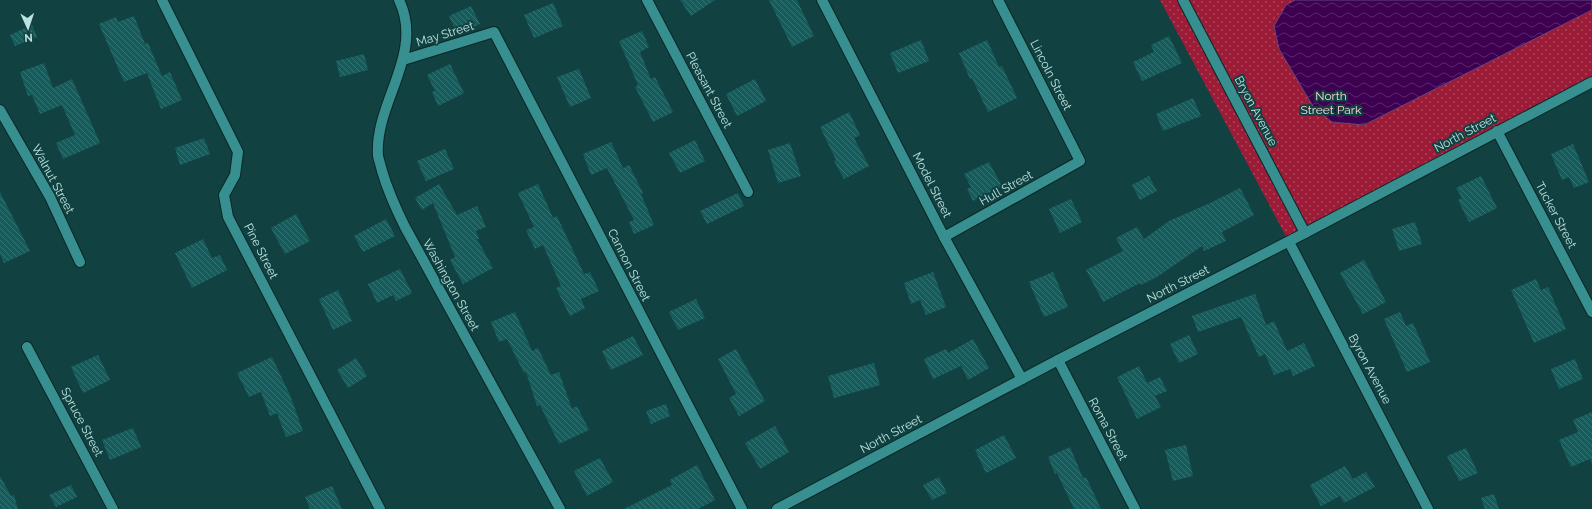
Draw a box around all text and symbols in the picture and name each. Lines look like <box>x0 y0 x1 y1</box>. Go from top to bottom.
north arrow <box>8 8 48 48</box>
street label: May Street <box>415 19 475 49</box>
text: N <box>24 31 33 44</box>
street label: Lincoln Street <box>1027 38 1075 112</box>
street label: Pleasant Street <box>683 50 735 130</box>
street label: Bryon Avenue <box>1232 74 1280 148</box>
park label: North Street Park <box>1301 89 1362 117</box>
street label: North Street <box>1432 111 1498 155</box>
street label: Walnut Street <box>29 142 77 216</box>
street label: Model Street <box>910 150 954 220</box>
street label: Hull Street <box>977 168 1035 208</box>
street label: Tucker Street <box>1533 179 1579 251</box>
street label: Pine Street <box>241 221 281 281</box>
street label: Cannon Street <box>605 227 653 303</box>
street label: Washington Street <box>420 237 482 333</box>
street label: North Street <box>1145 262 1211 306</box>
street label: Byron Avenue <box>1346 332 1394 406</box>
street label: Spruce Street <box>58 385 106 459</box>
street label: Roma Street <box>1086 395 1130 463</box>
street label: North Street <box>858 412 924 456</box>

